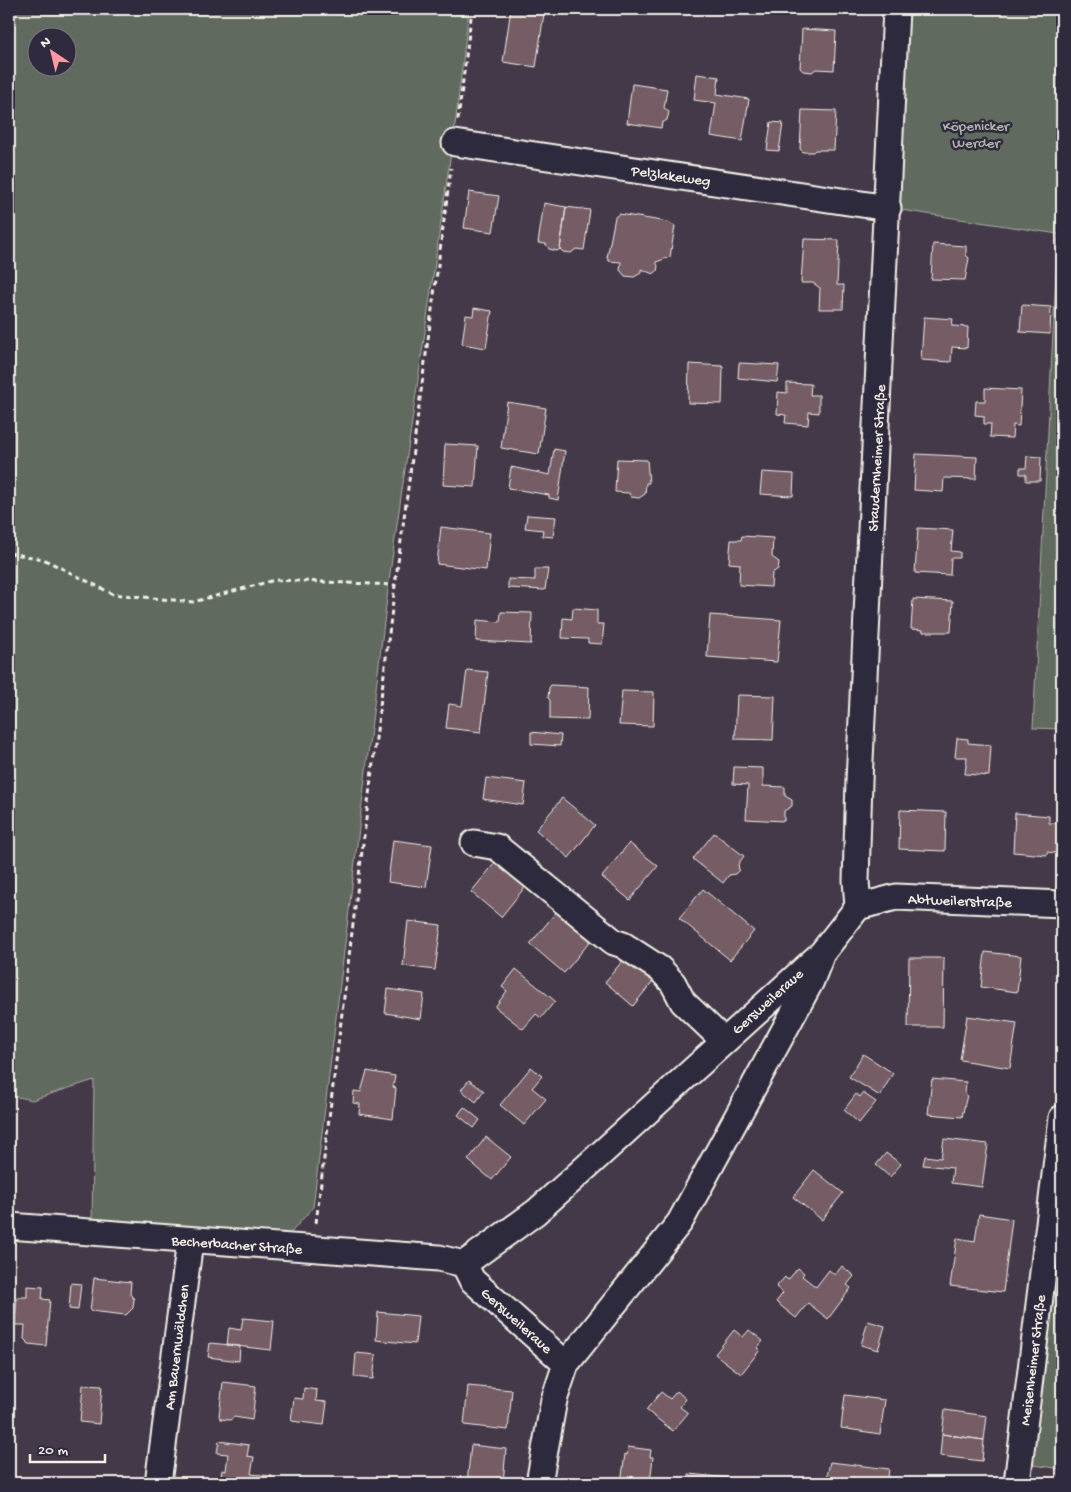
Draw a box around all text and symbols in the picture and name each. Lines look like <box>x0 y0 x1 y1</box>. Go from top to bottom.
north arrow <box>28 28 78 78</box>
text: N <box>37 34 55 53</box>
park label: Köpenicker Werder <box>943 118 1011 153</box>
street label: Pelzlakeweg <box>629 162 712 191</box>
street label: Staudernheimer Straße <box>865 384 891 532</box>
street label: Abtweilerstraße <box>908 891 1012 913</box>
street label: Gersweileraue <box>729 965 808 1039</box>
street label: Becherbacher Straße <box>170 1232 303 1260</box>
street label: Am Bauernwäldchen <box>161 1283 195 1411</box>
street label: Gersweileraue <box>476 1285 555 1358</box>
street label: Meisenheimer Straße <box>1017 1294 1051 1427</box>
scale bar <box>30 1432 105 1464</box>
text: 20 m <box>38 1442 68 1460</box>

